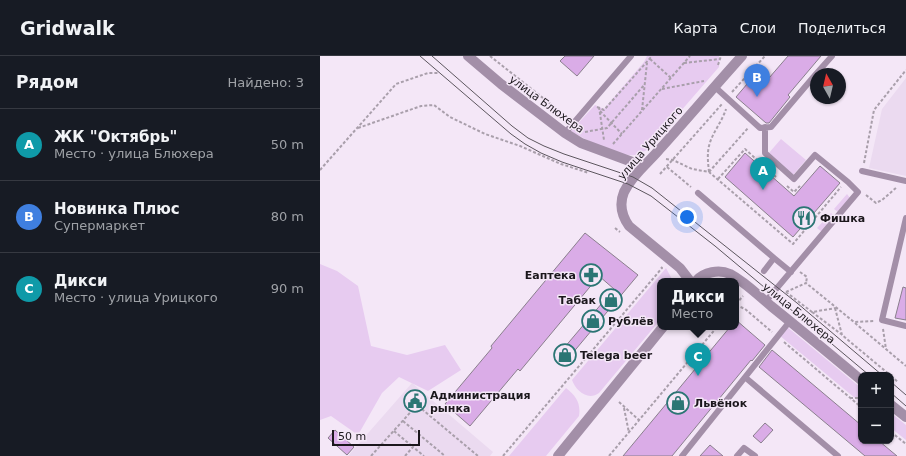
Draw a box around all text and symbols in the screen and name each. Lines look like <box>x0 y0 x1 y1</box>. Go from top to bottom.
text: Gridwalk <box>20 17 115 39</box>
text: Карта <box>674 20 718 36</box>
text: Слои <box>740 20 776 36</box>
text: Поделиться <box>798 20 886 36</box>
pin: B <box>744 64 770 97</box>
north arrow <box>810 68 846 104</box>
text: Рядом <box>16 72 79 92</box>
street label: улица Блюхера <box>507 73 587 136</box>
text: Найдено: 3 <box>228 75 304 90</box>
street label: улица Урицкого <box>615 104 686 183</box>
text: ЖК "Октябрь" <box>54 128 177 146</box>
text: A <box>24 137 34 152</box>
text: 50 m <box>271 137 304 152</box>
text: Место · улица Блюхера <box>54 146 214 161</box>
pin: A <box>750 157 776 190</box>
text: Новинка Плюс <box>54 200 180 218</box>
restaurant icon: Фишка <box>791 205 817 231</box>
your location <box>677 207 697 227</box>
text: B <box>24 209 34 224</box>
text: 80 m <box>271 209 304 224</box>
place label: Фишка <box>820 212 865 225</box>
text: Супермаркет <box>54 218 145 233</box>
pharmacy icon: Еаптека <box>578 262 604 288</box>
place label: Еаптека <box>525 269 576 282</box>
text: Дикси <box>54 272 107 290</box>
popup <box>657 278 739 330</box>
street label: улица Блюхера <box>760 280 837 347</box>
text: C <box>24 281 34 296</box>
text: 90 m <box>271 281 304 296</box>
shop icon: Табак <box>598 287 624 313</box>
text: Дикси <box>671 288 725 306</box>
text: Место · улица Урицкого <box>54 290 218 305</box>
place label: Табак <box>559 294 597 307</box>
text: Место <box>671 306 713 321</box>
shop icon: Рублёв <box>580 308 606 334</box>
place label: Рублёв <box>608 315 653 328</box>
shop icon: Telega beer <box>552 342 578 368</box>
pin: C <box>685 343 711 376</box>
place label: Telega beer <box>580 349 653 362</box>
map controls <box>858 372 894 444</box>
button: + <box>858 372 894 408</box>
public building icon: Администрация рынка <box>402 388 428 414</box>
place label: Администрация рынка <box>430 389 531 415</box>
shop icon: Львёнок <box>665 390 691 416</box>
place label: Львёнок <box>694 397 748 410</box>
button: − <box>858 408 894 444</box>
scale bar <box>332 428 420 447</box>
text: 50 m <box>338 430 366 443</box>

